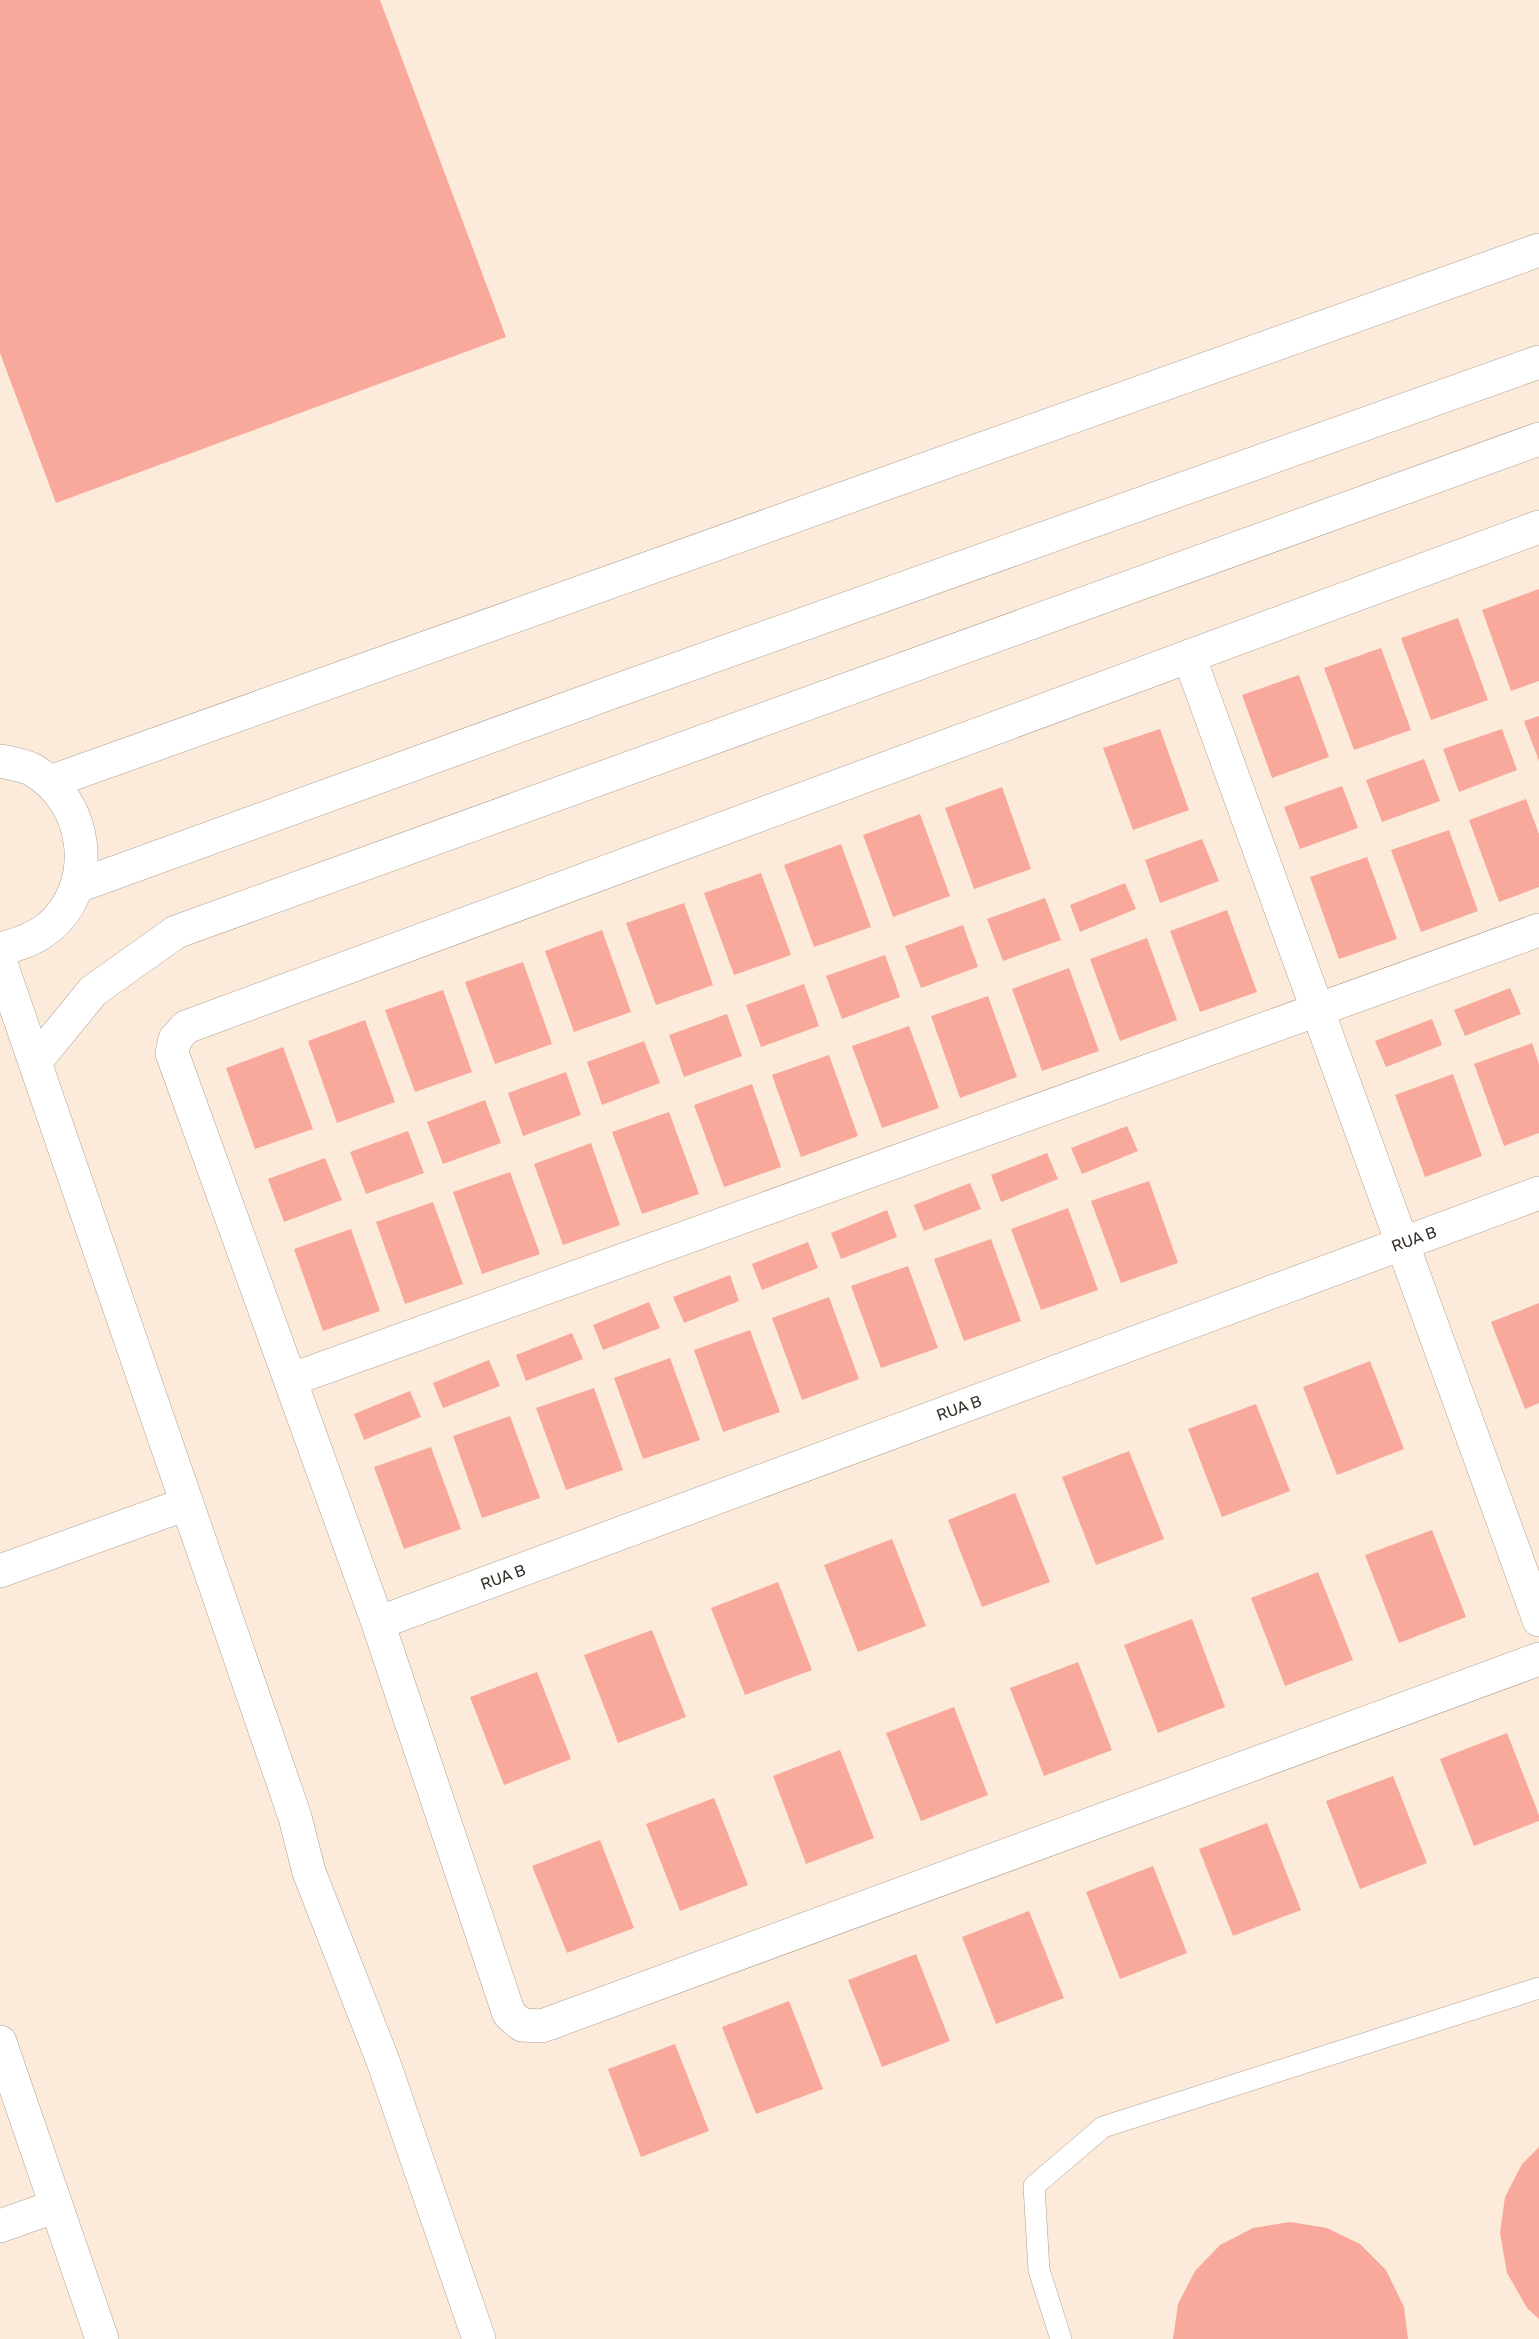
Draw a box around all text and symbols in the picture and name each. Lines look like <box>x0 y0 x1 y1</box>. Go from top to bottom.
street label: RUA B <box>1389 1222 1439 1256</box>
street label: RUA B <box>934 1391 984 1425</box>
street label: RUA B <box>478 1560 528 1594</box>

